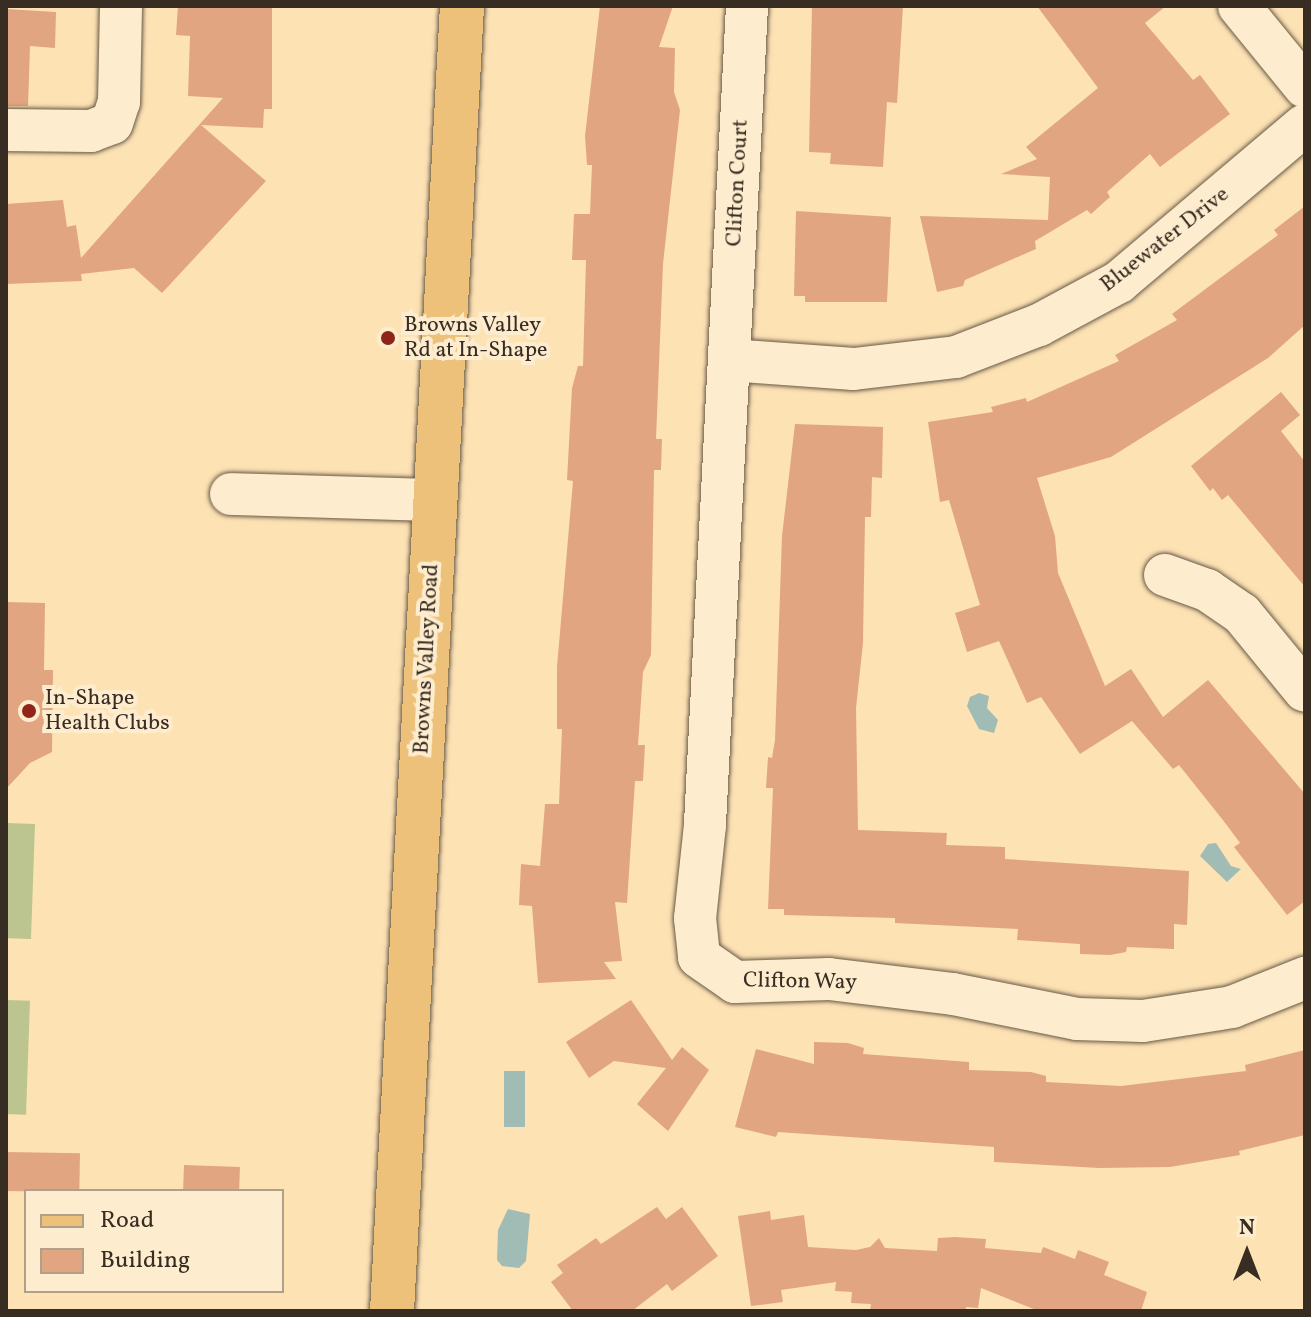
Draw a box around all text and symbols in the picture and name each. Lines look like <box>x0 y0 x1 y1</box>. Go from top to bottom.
street label: Clifton Court <box>721 119 755 247</box>
street label: Bluewater Drive <box>1095 182 1235 298</box>
place label: Browns Valley Rd at In-Shape <box>404 312 548 364</box>
marker: Browns Valley Rd at In-Shape <box>379 329 397 347</box>
street label: Browns Valley Road <box>409 563 445 755</box>
place label: In-Shape Health Clubs <box>45 685 170 736</box>
marker: In-Shape Health Clubs <box>20 702 38 720</box>
street label: Clifton Way <box>743 968 857 996</box>
legend <box>24 1189 284 1293</box>
text: Road <box>100 1204 154 1238</box>
north arrow <box>1207 1213 1287 1293</box>
text: N <box>1239 1213 1255 1244</box>
text: Building <box>100 1244 190 1278</box>

